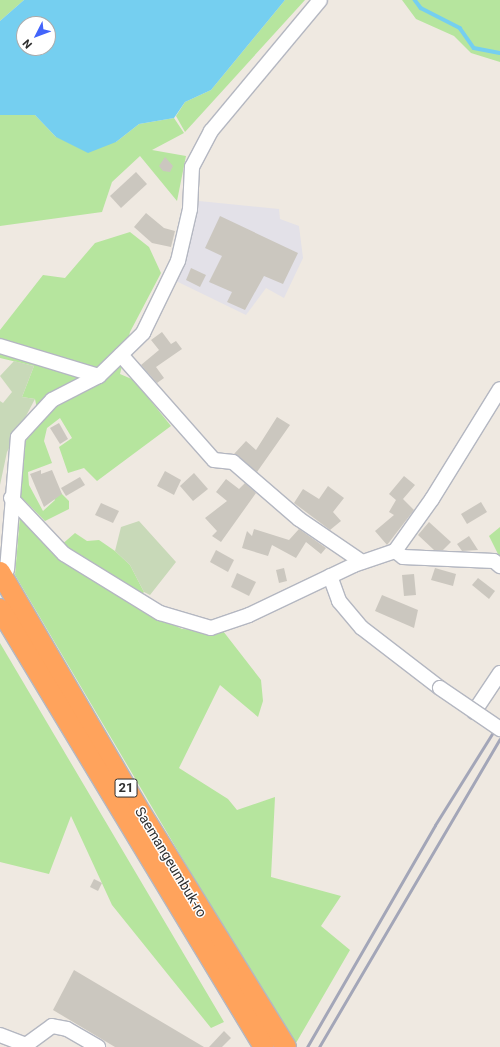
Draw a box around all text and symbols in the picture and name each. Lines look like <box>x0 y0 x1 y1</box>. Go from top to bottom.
north arrow <box>16 16 56 56</box>
text: N <box>20 36 35 51</box>
road number: 21 <box>114 777 138 799</box>
street label: Saemangeumbuk-ro <box>132 804 210 920</box>

